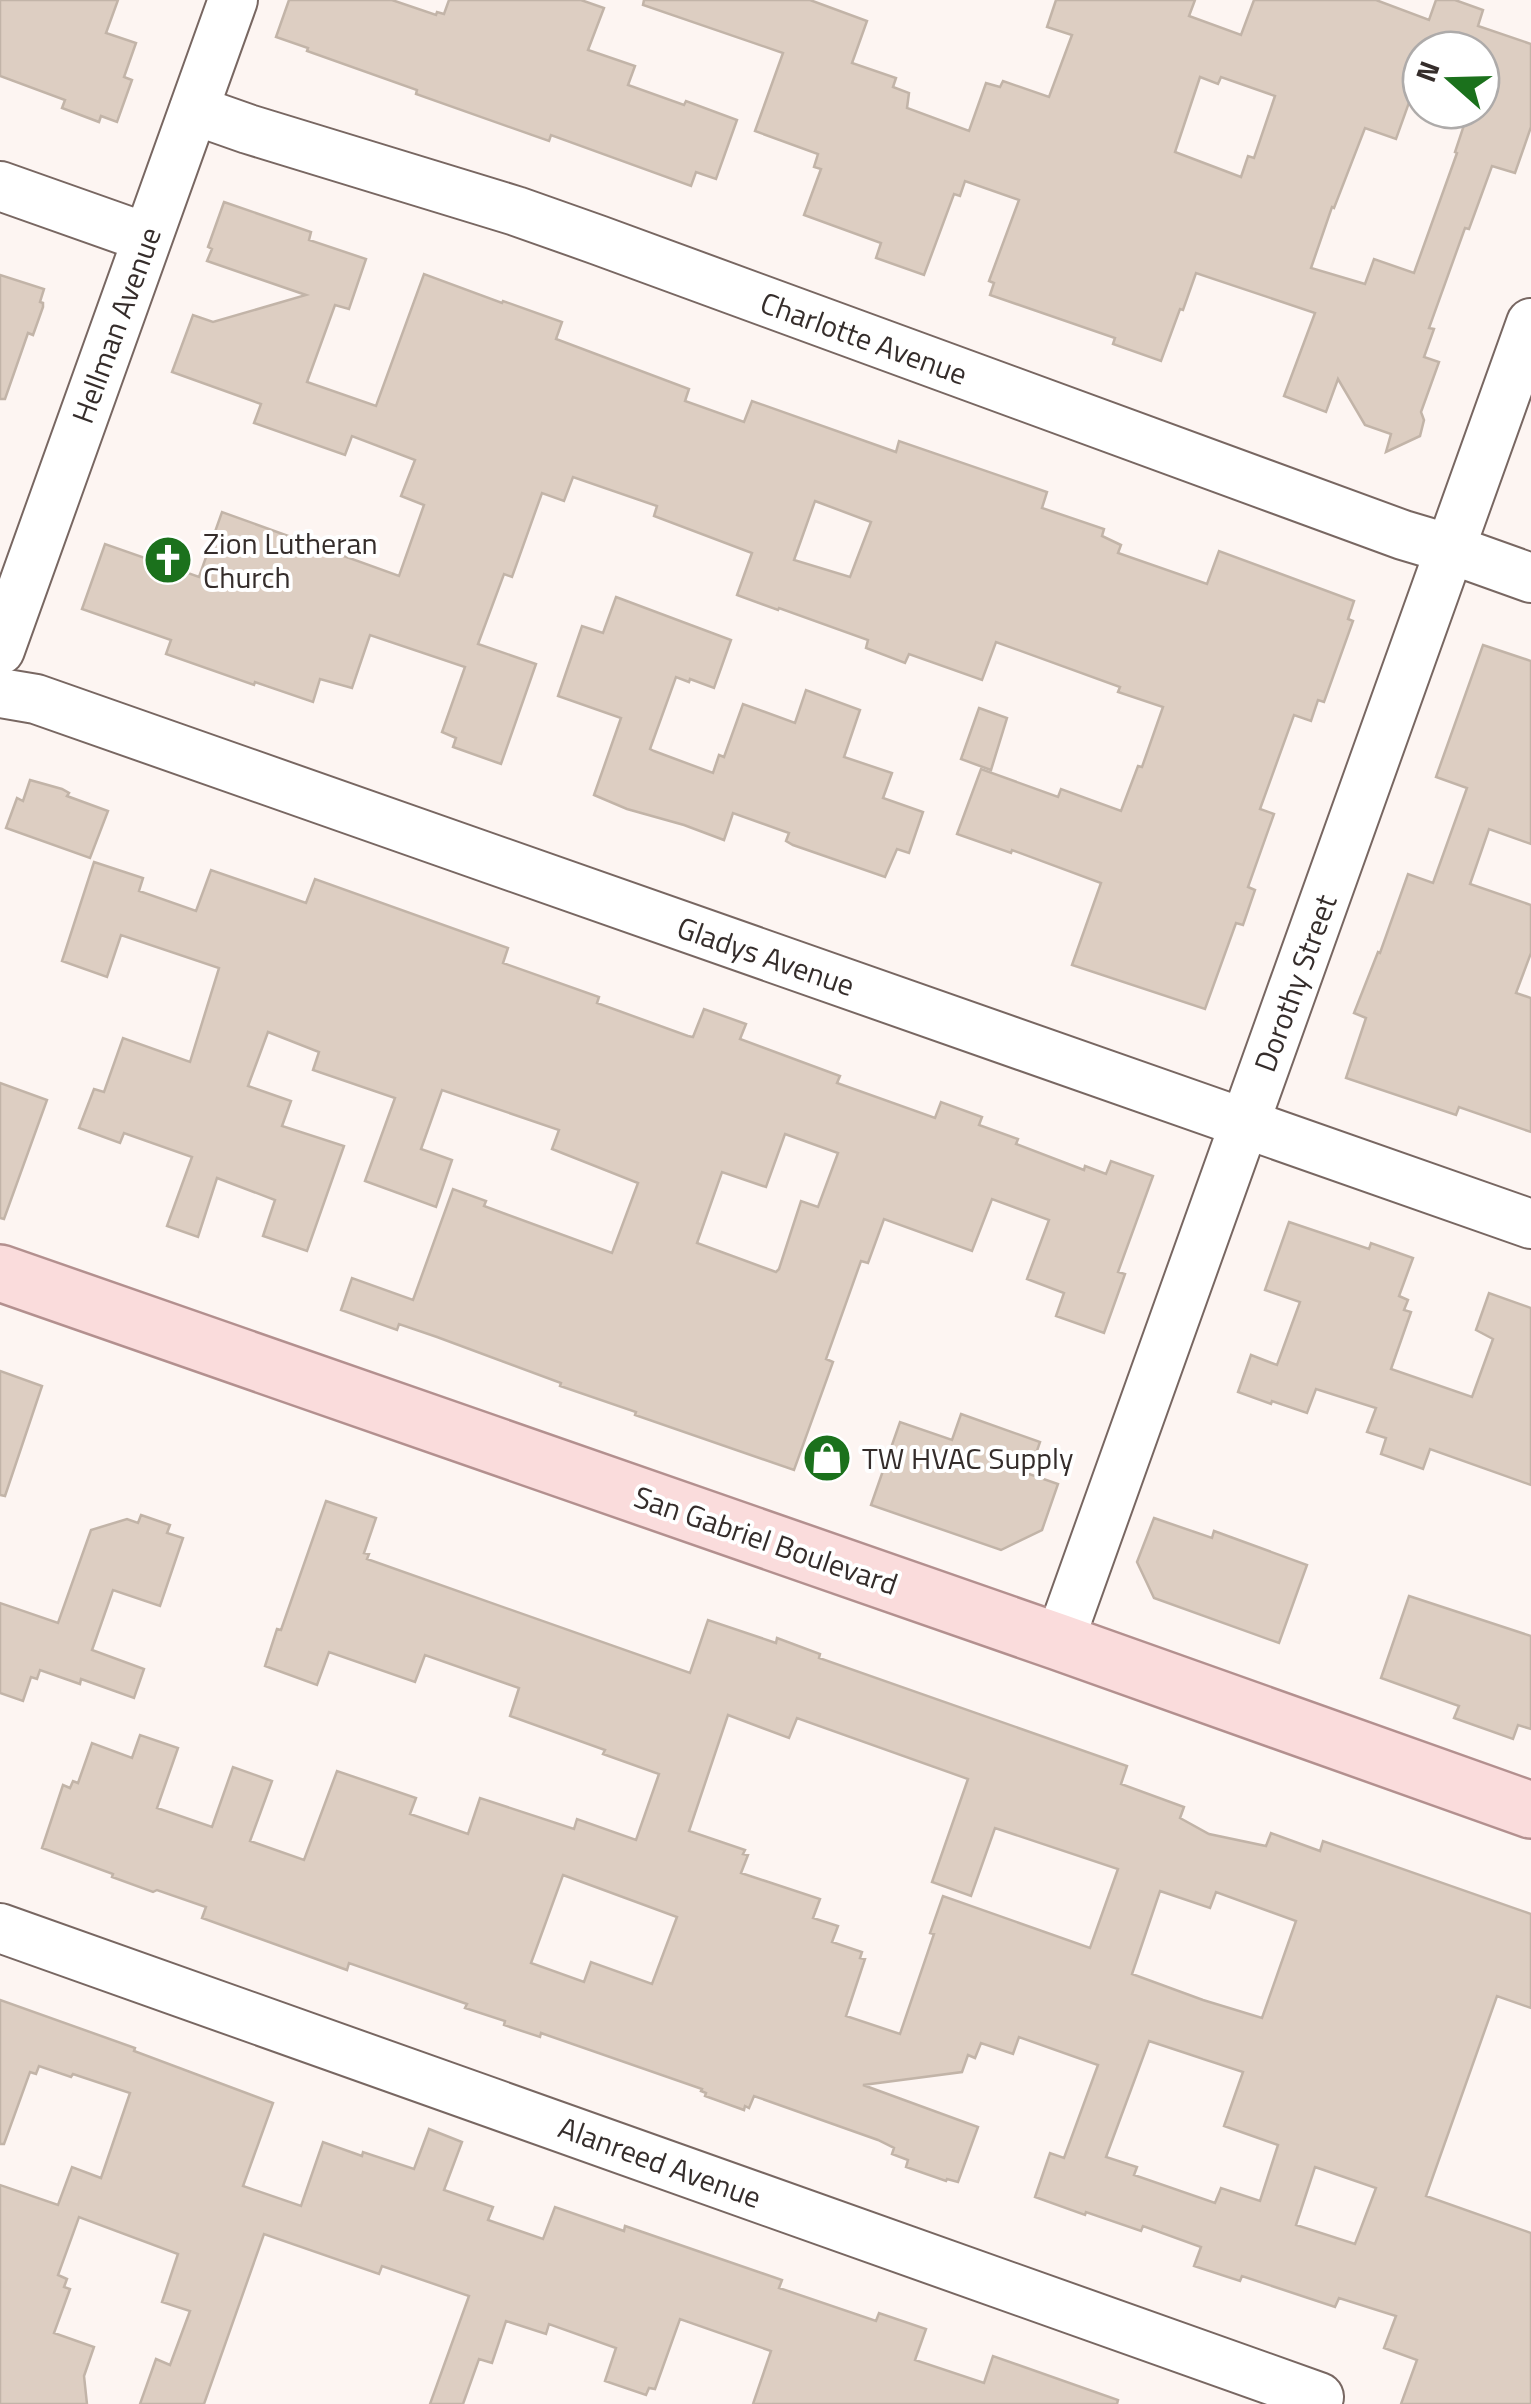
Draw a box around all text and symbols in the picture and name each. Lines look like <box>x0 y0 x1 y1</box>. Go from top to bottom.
north arrow <box>1401 30 1501 130</box>
text: N <box>1404 55 1451 88</box>
street label: Hellman Avenue <box>59 220 173 430</box>
street label: Charlotte Avenue <box>754 279 974 397</box>
place label: Zion Lutheran Church <box>203 520 378 600</box>
church icon: Zion Lutheran Church <box>142 534 194 586</box>
street label: Dorothy Street <box>1242 887 1349 1078</box>
street label: Gladys Avenue <box>671 904 861 1008</box>
shop icon: TW HVAC Supply <box>801 1432 853 1484</box>
place label: TW HVAC Supply <box>862 1435 1074 1481</box>
street label: San Gabriel Boulevard <box>628 1473 904 1607</box>
street label: Alanreed Avenue <box>552 2104 768 2220</box>

